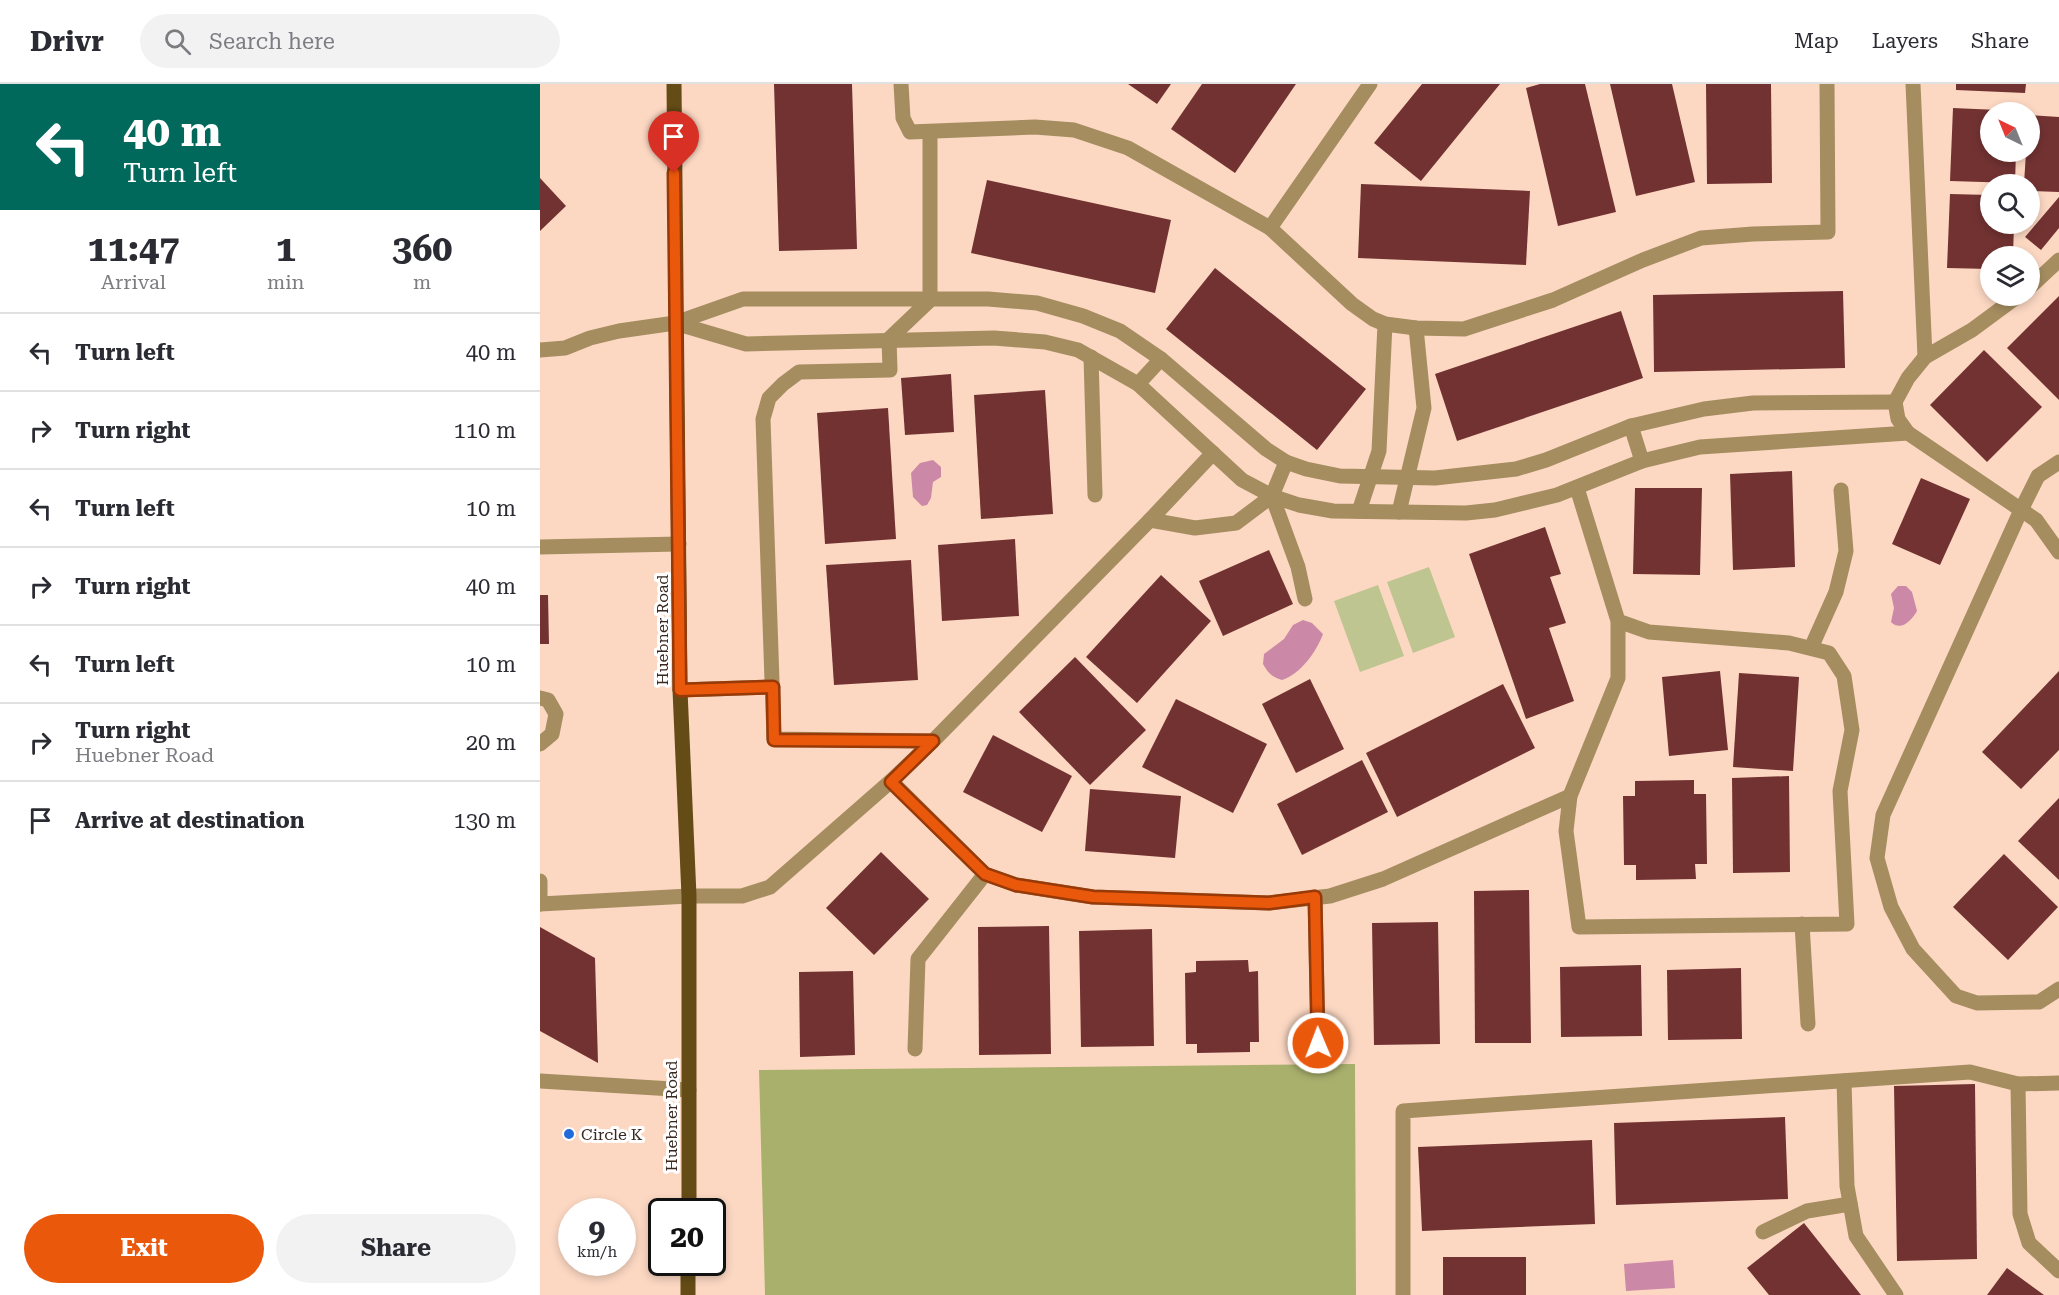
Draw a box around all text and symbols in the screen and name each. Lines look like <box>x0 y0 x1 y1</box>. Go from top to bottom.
search box <box>140 14 560 68</box>
text: Drivr <box>30 25 104 58</box>
icon: search <box>161 25 194 58</box>
text: Search here <box>209 29 335 54</box>
text: Map <box>1794 29 1839 53</box>
text: Layers <box>1872 29 1938 53</box>
text: Share <box>1971 29 2029 53</box>
north arrow <box>1980 102 2040 162</box>
map controls <box>1980 102 2040 306</box>
text: 40 m <box>123 107 221 156</box>
icon: left <box>24 108 102 186</box>
pin <box>648 111 699 173</box>
icon: arrive <box>657 120 690 153</box>
text: Turn left <box>123 157 237 189</box>
button: search <box>1980 174 2040 234</box>
text: 11:47 <box>88 228 179 270</box>
text: 1 <box>276 228 296 270</box>
text: 360 <box>392 228 452 270</box>
button: layers <box>1980 246 2040 306</box>
text: Arrival <box>101 270 166 294</box>
text: min <box>267 270 304 294</box>
text: m <box>413 270 431 294</box>
icon: left <box>24 336 57 369</box>
text: Turn left <box>75 340 175 365</box>
text: 40 m <box>466 340 516 365</box>
icon: right <box>24 414 57 447</box>
text: Turn right <box>75 418 190 443</box>
text: 110 m <box>453 418 516 443</box>
icon: left <box>24 492 57 525</box>
text: Turn left <box>75 496 175 521</box>
text: 10 m <box>466 496 516 521</box>
icon: right <box>24 570 57 603</box>
text: Turn right <box>75 574 190 599</box>
text: 40 m <box>466 574 516 599</box>
street label: Huebner Road <box>653 574 672 686</box>
icon: left <box>24 648 57 681</box>
text: Turn left <box>75 652 175 677</box>
text: 10 m <box>466 652 516 677</box>
text: Turn right <box>75 718 190 743</box>
icon: right <box>24 726 57 759</box>
text: 20 m <box>466 730 516 755</box>
text: Huebner Road <box>75 743 214 767</box>
icon: arrive <box>24 804 57 837</box>
text: Arrive at destination <box>75 808 304 833</box>
text: 130 m <box>453 808 516 833</box>
position arrow <box>1286 1011 1350 1075</box>
street label: Huebner Road <box>662 1060 681 1172</box>
place label: Circle K <box>581 1125 643 1144</box>
marker: Circle K <box>562 1127 576 1141</box>
speed limit sign: 20 <box>648 1198 726 1276</box>
text: 9 <box>589 1212 605 1247</box>
button: Exit <box>24 1214 264 1283</box>
button: Share <box>276 1214 516 1283</box>
text: km/h <box>577 1243 617 1261</box>

